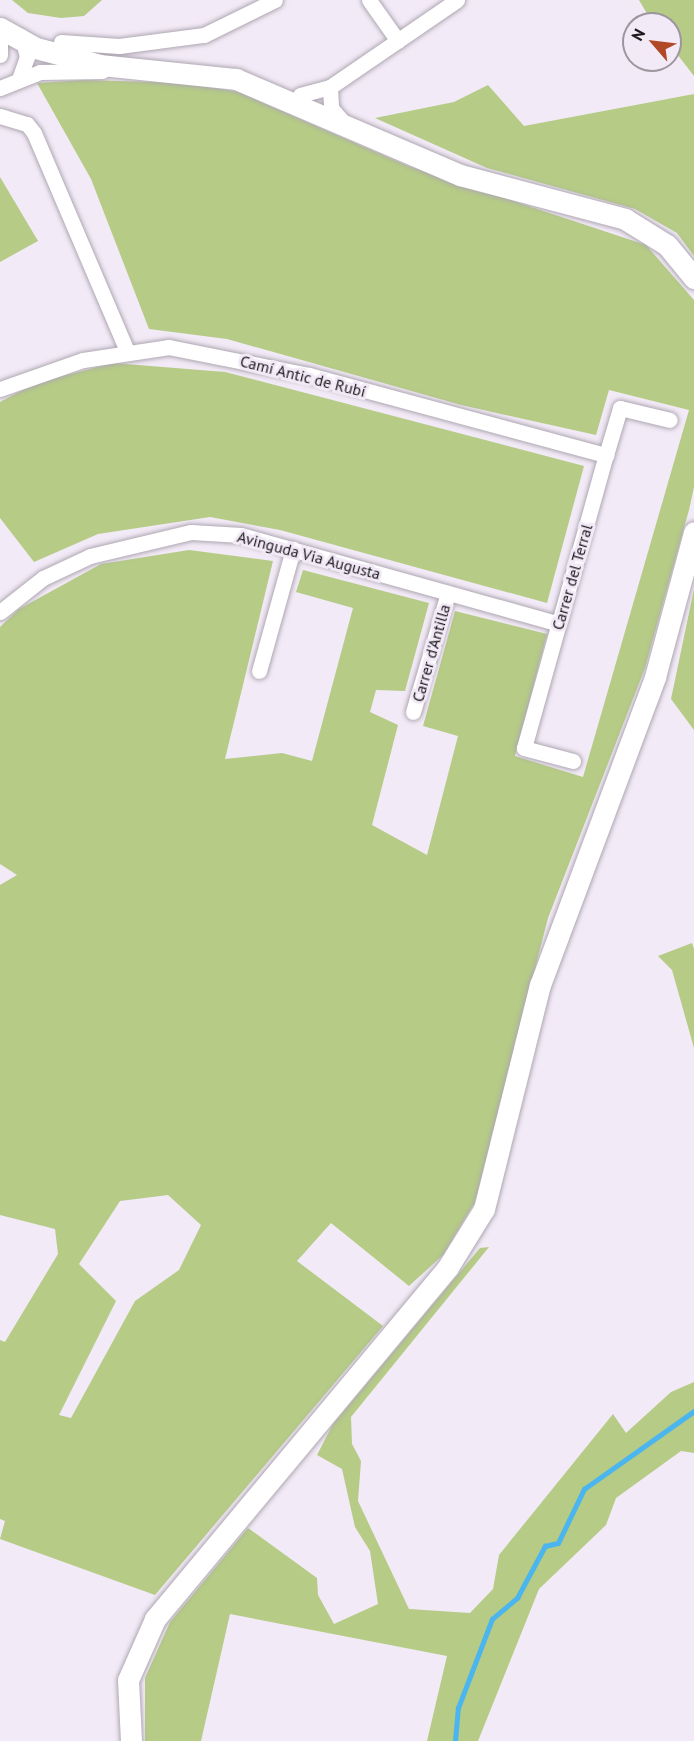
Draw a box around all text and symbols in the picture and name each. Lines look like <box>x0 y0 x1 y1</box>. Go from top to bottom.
north arrow <box>622 12 682 72</box>
text: N <box>627 25 649 44</box>
street label: Camí Antic de Rubí <box>238 351 368 401</box>
street label: Carrer del Terral <box>548 522 596 632</box>
street label: Avinguda Via Augusta <box>235 527 383 583</box>
street label: Carrer d'Antilla <box>408 602 454 704</box>

